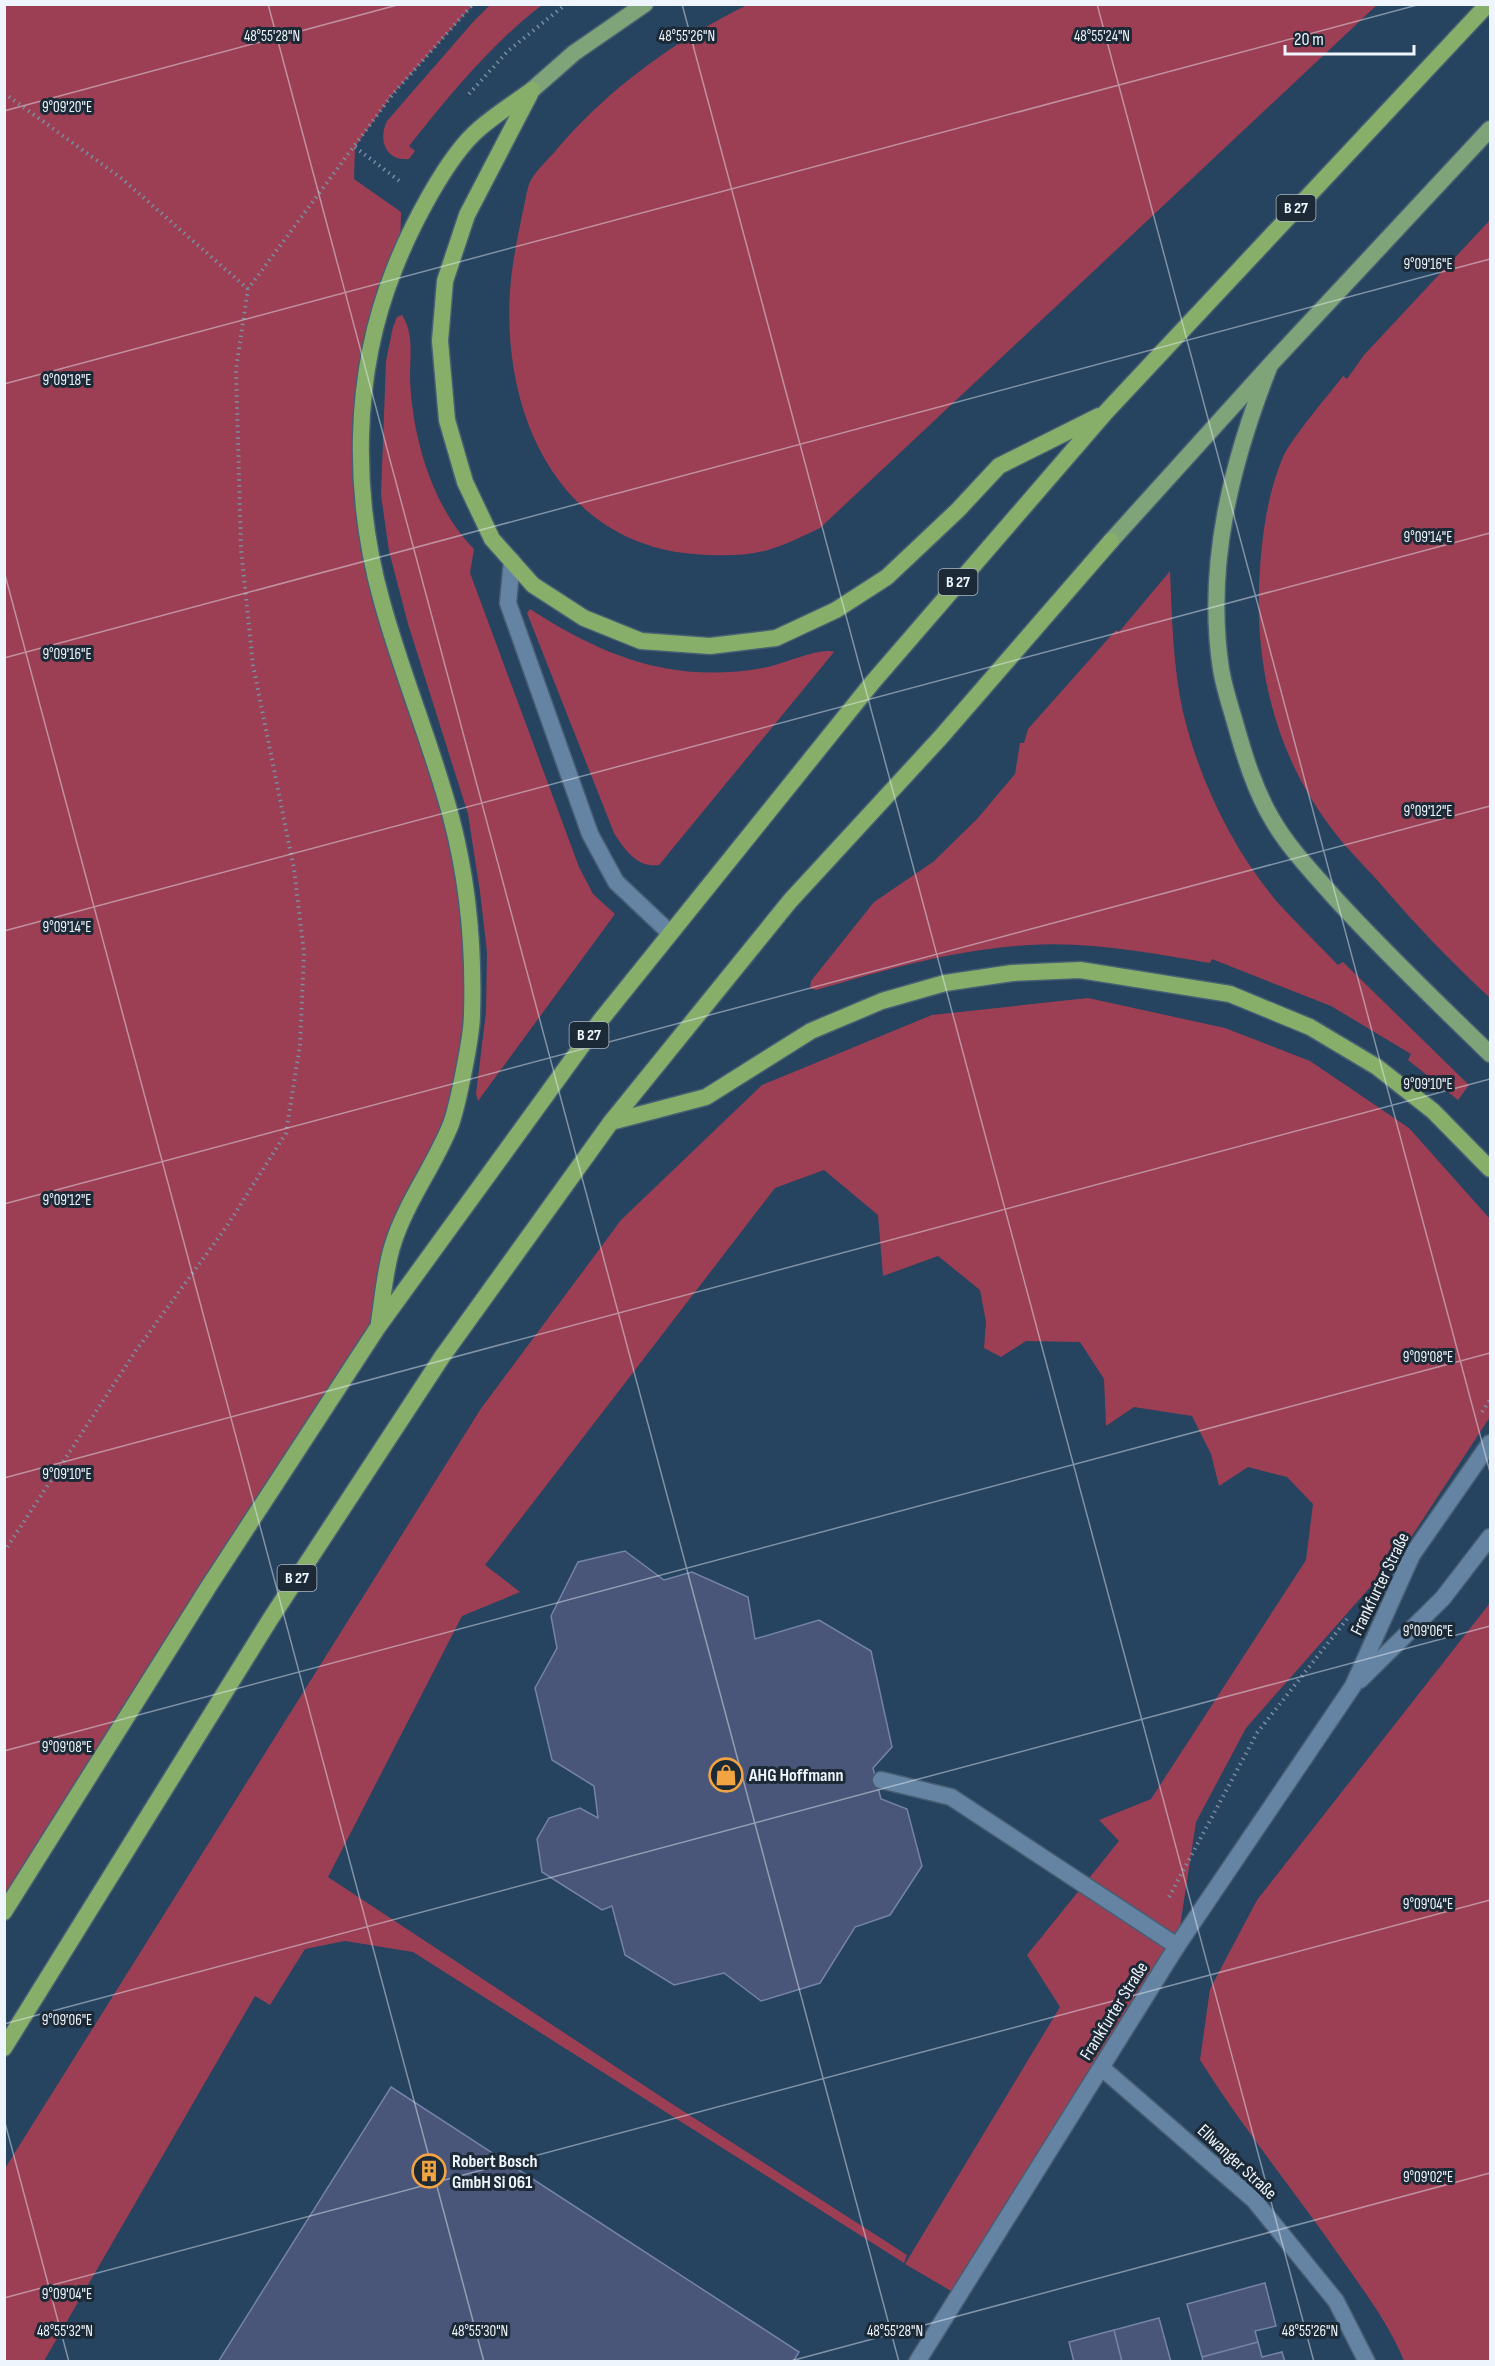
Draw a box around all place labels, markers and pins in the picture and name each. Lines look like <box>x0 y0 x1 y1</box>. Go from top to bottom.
shop icon: AHG Hoffmann <box>708 1757 744 1793</box>
place label: AHG Hoffmann <box>748 1765 843 1786</box>
place label: Robert Bosch GmbH Si 061 <box>452 2151 538 2193</box>
building icon: Robert Bosch GmbH Si 061 <box>411 2153 447 2189</box>

